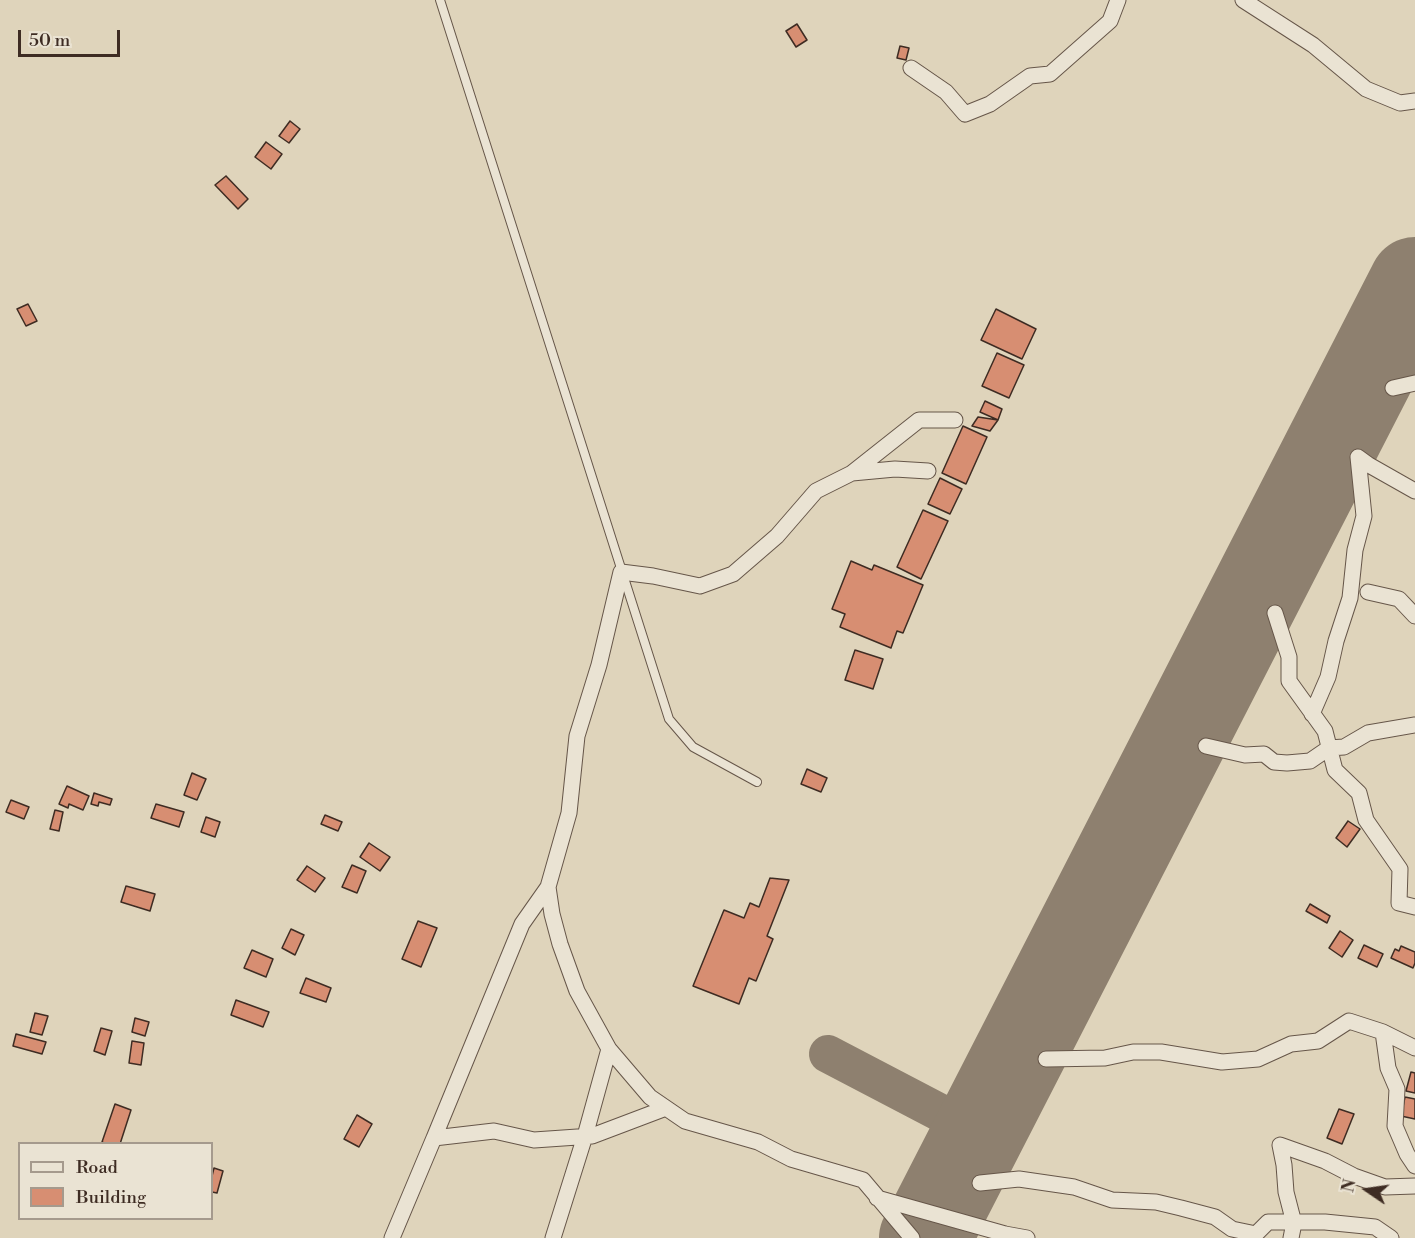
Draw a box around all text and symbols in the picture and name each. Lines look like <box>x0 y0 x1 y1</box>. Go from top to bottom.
scale bar <box>21 18 123 56</box>
text: 50 m <box>29 29 70 52</box>
legend <box>18 1142 213 1220</box>
text: Road <box>76 1156 118 1179</box>
north arrow <box>1337 1160 1397 1220</box>
text: N <box>1338 1178 1361 1194</box>
text: Building <box>76 1186 146 1209</box>

